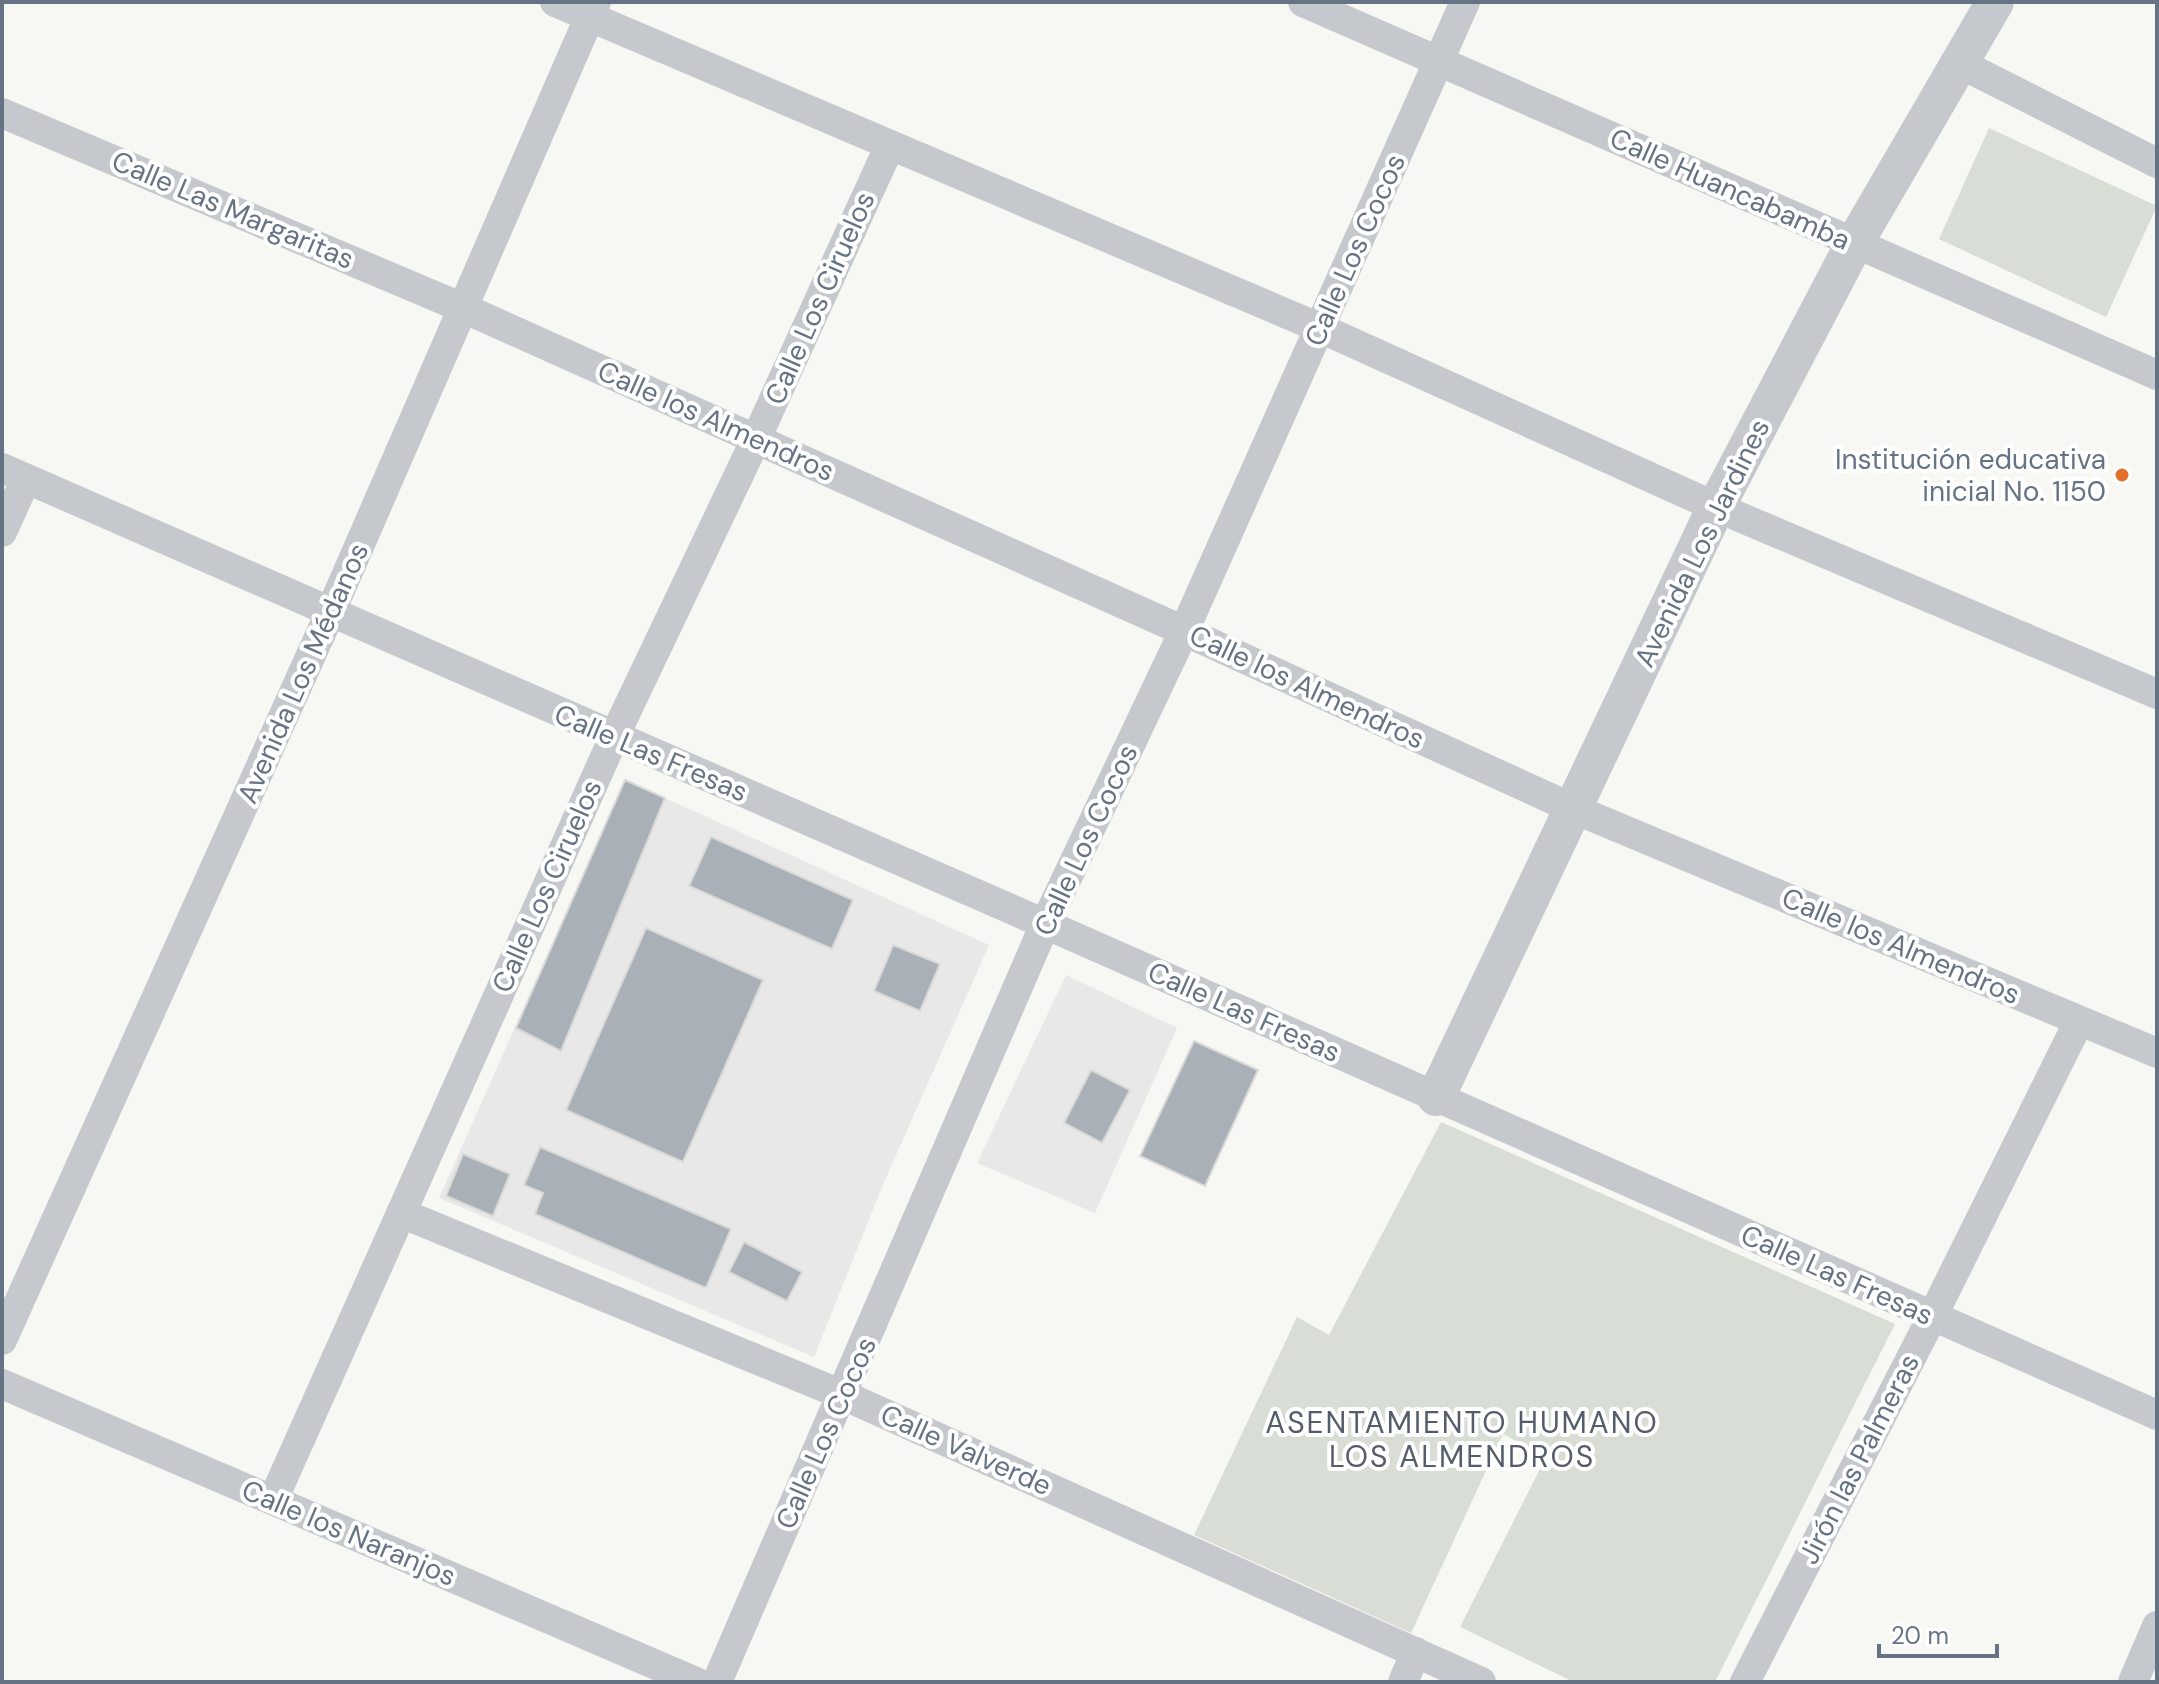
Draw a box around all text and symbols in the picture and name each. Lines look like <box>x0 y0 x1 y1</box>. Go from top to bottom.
street label: Calle Huancabamba <box>1604 119 1856 259</box>
street label: Calle Las Margaritas <box>106 142 360 278</box>
street label: Calle Los Cocos <box>1296 148 1414 352</box>
street label: Calle Los Ciruelos <box>756 186 884 410</box>
street label: Calle los Almendros <box>592 352 840 490</box>
street label: Avenida Los Jardines <box>1626 413 1778 673</box>
place label: Institución educativa inicial No. 1150 <box>1835 441 2106 510</box>
marker: Institución educativa inicial No. 1150 <box>2113 466 2131 484</box>
street label: Avenida Los Médanos <box>229 537 377 809</box>
street label: Calle los Almendros <box>1183 616 1431 758</box>
street label: Calle Las Fresas <box>549 696 753 810</box>
street label: Calle Los Cocos <box>1026 738 1146 942</box>
street label: Calle Los Ciruelos <box>483 774 611 998</box>
street label: Calle los Almendros <box>1776 879 2026 1013</box>
street label: Calle Las Fresas <box>1142 953 1346 1071</box>
street label: Calle Las Fresas <box>1735 1216 1939 1334</box>
street label: Calle Los Cocos <box>767 1331 885 1535</box>
street label: Jirón las Palmeras <box>1790 1348 1928 1570</box>
street label: Calle Valverde <box>875 1396 1057 1504</box>
district label: ASENTAMIENTO HUMANO LOS ALMENDROS <box>1265 1403 1659 1476</box>
street label: Calle los Naranjos <box>236 1471 462 1595</box>
scale bar <box>1879 1608 1997 1658</box>
text: 20 m <box>1891 1620 1949 1651</box>

